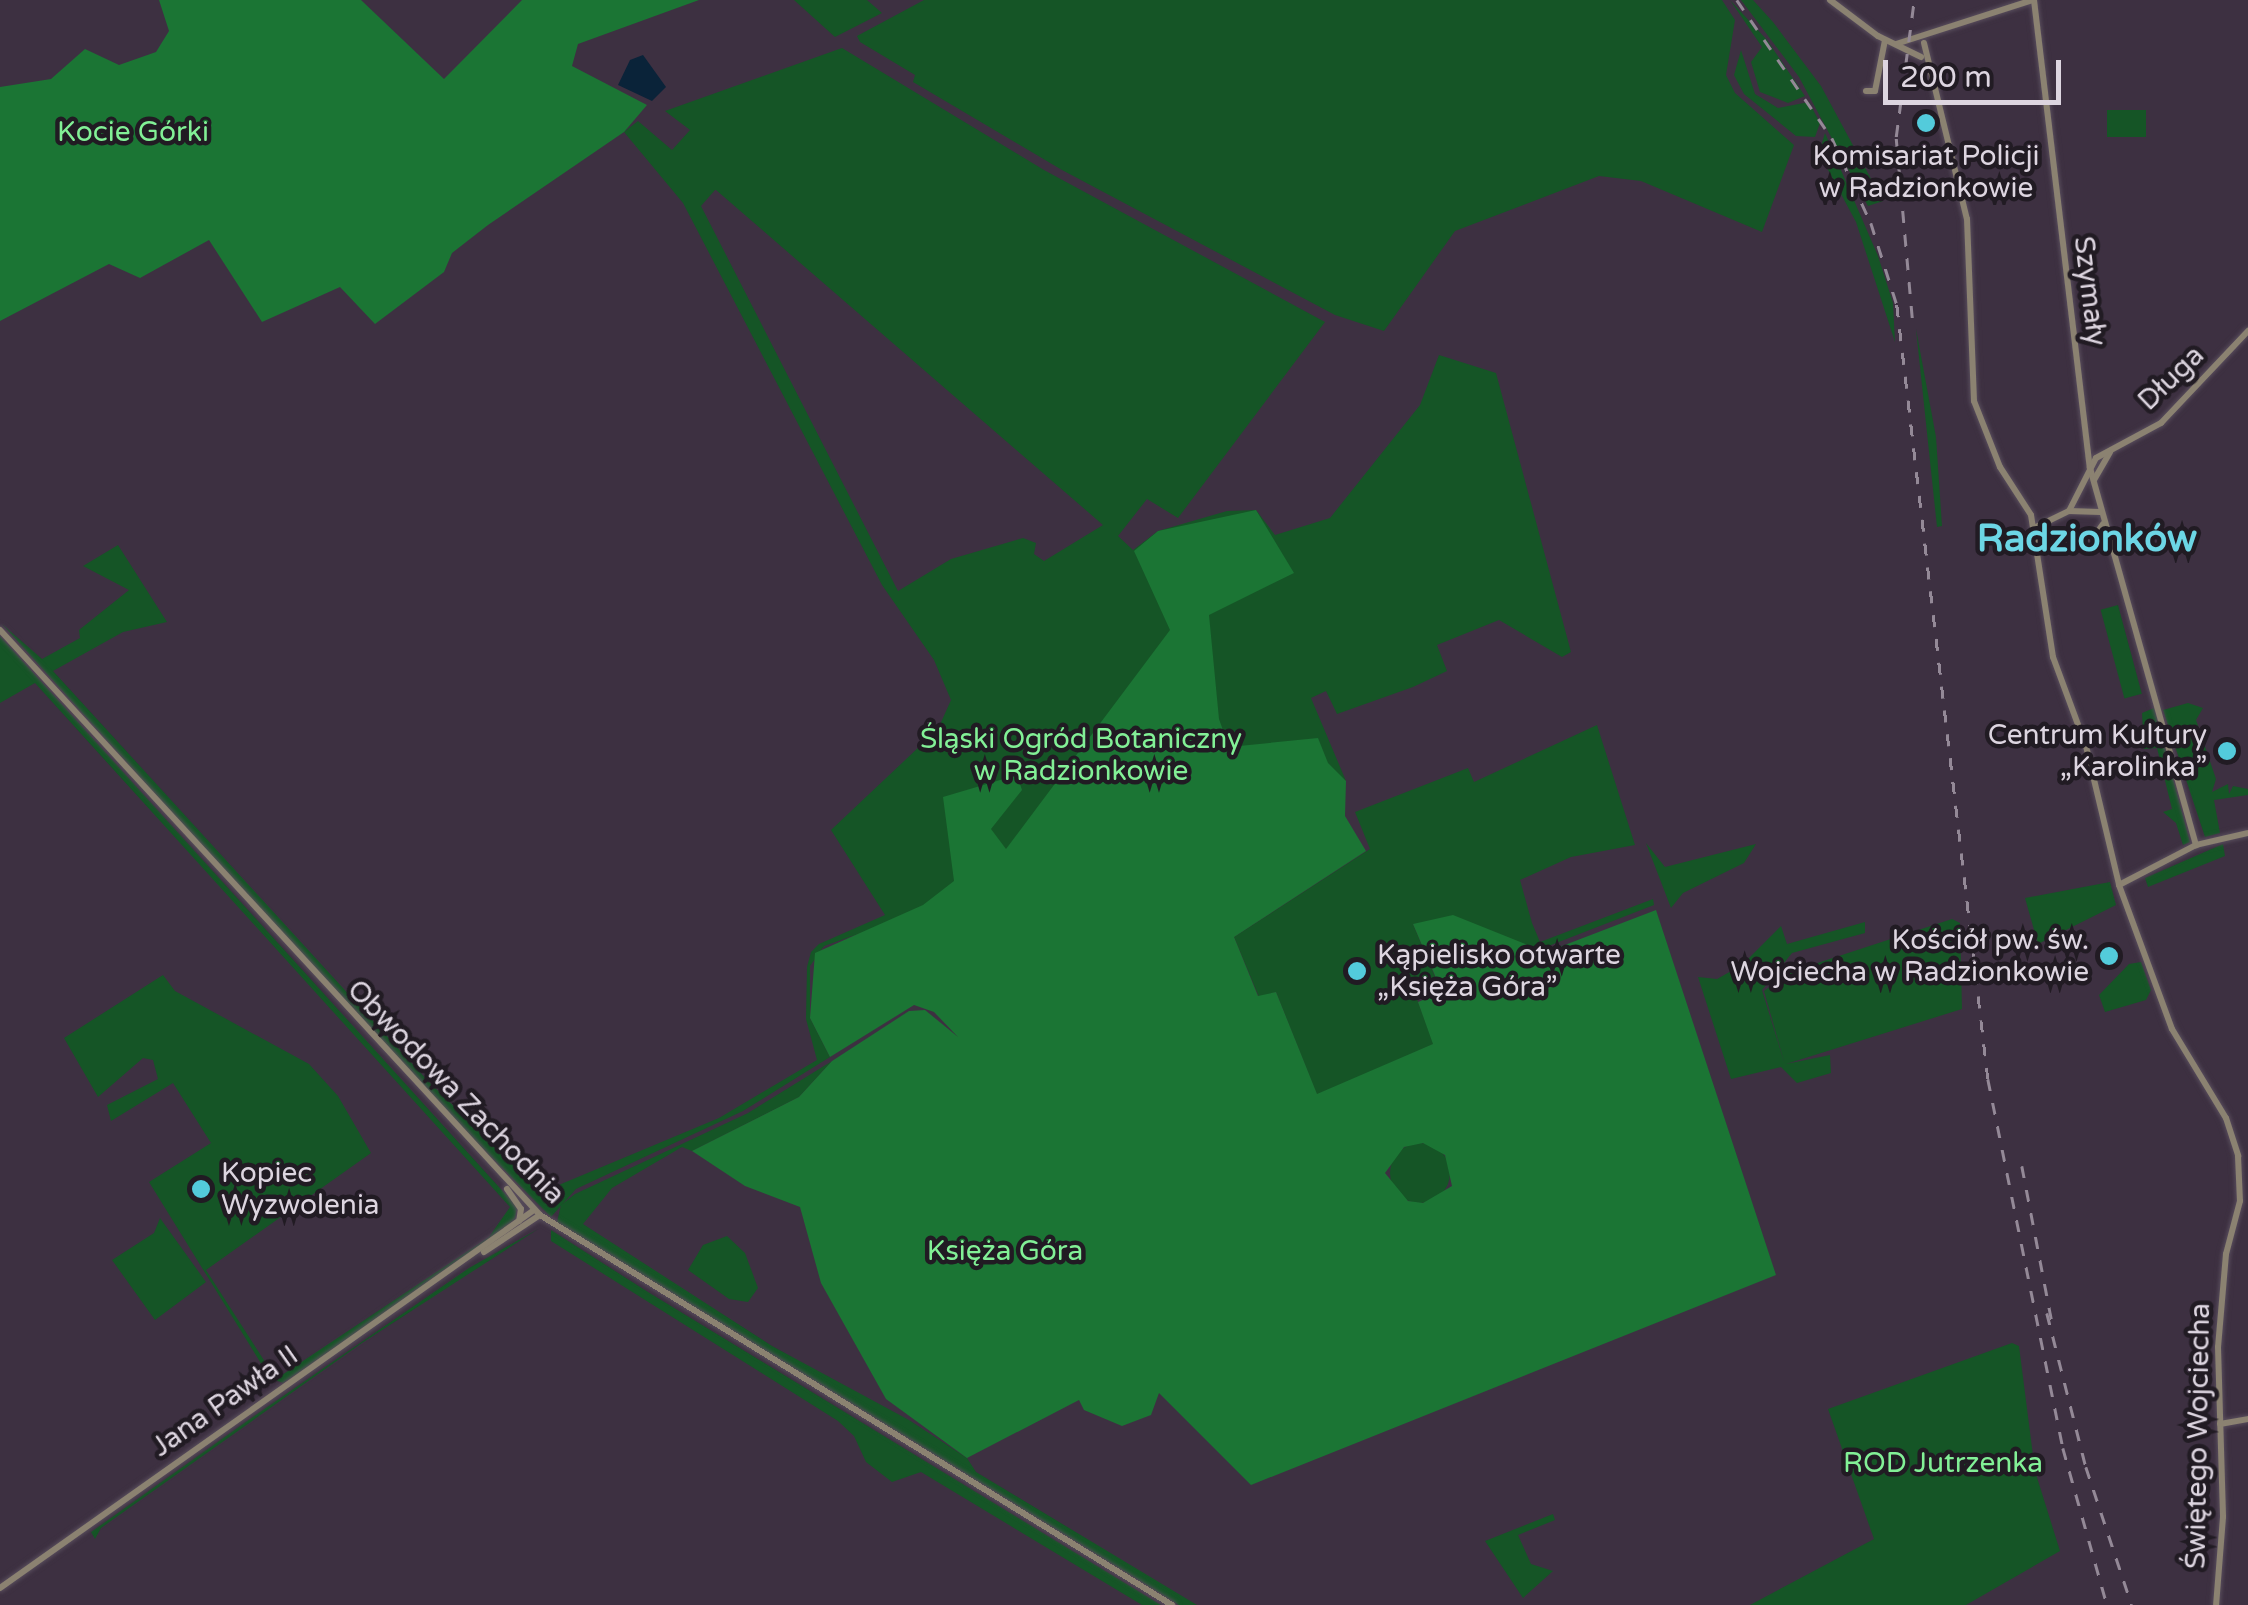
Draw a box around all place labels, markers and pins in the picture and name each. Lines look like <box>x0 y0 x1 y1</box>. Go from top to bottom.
marker: Komisariat Policji w Radzionkowie <box>1915 112 1937 134</box>
place label: Komisariat Policji w Radzionkowie <box>1812 139 2040 205</box>
place label: Centrum Kultury „Karolinka” <box>1988 718 2207 784</box>
marker: Centrum Kultury „Karolinka” <box>2216 740 2238 762</box>
place label: Kościół pw. św. Wojciecha w Radzionkowie <box>1730 923 2089 989</box>
place label: Kąpielisko otwarte „Księża Góra” <box>1377 938 1621 1004</box>
marker: Kościół pw. św. Wojciecha w Radzionkowie <box>2098 945 2120 967</box>
marker: Kąpielisko otwarte „Księża Góra” <box>1346 960 1368 982</box>
place label: Kopiec Wyzwolenia <box>221 1156 380 1222</box>
marker: Kopiec Wyzwolenia <box>190 1178 212 1200</box>

